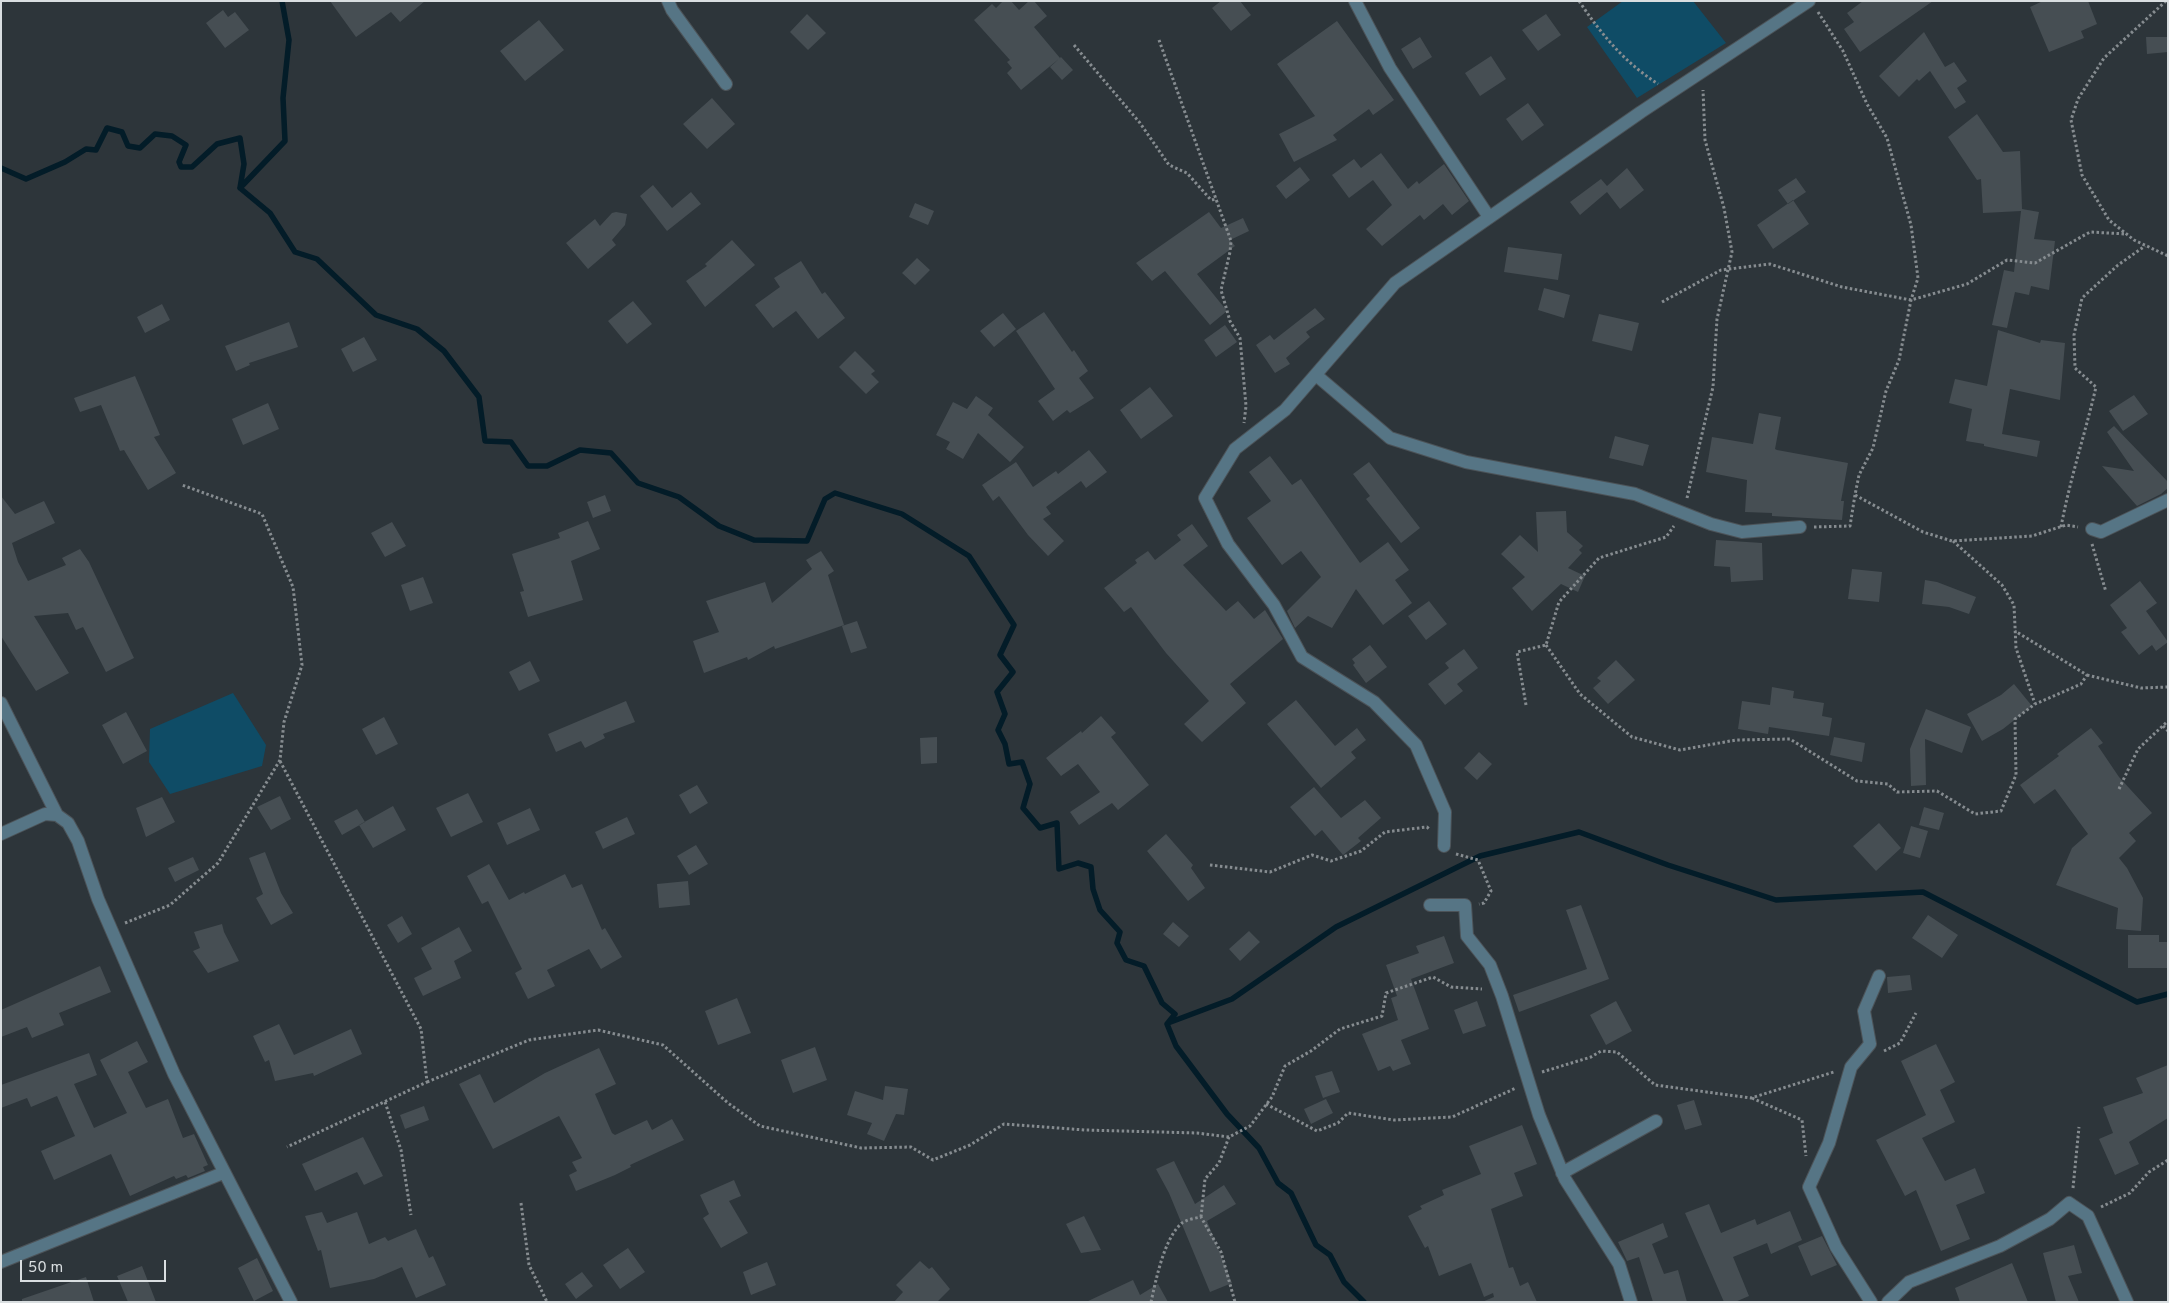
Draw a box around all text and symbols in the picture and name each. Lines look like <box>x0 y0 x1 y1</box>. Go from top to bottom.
scale bar <box>22 1250 169 1282</box>
text: 50 m <box>28 1259 63 1278</box>

